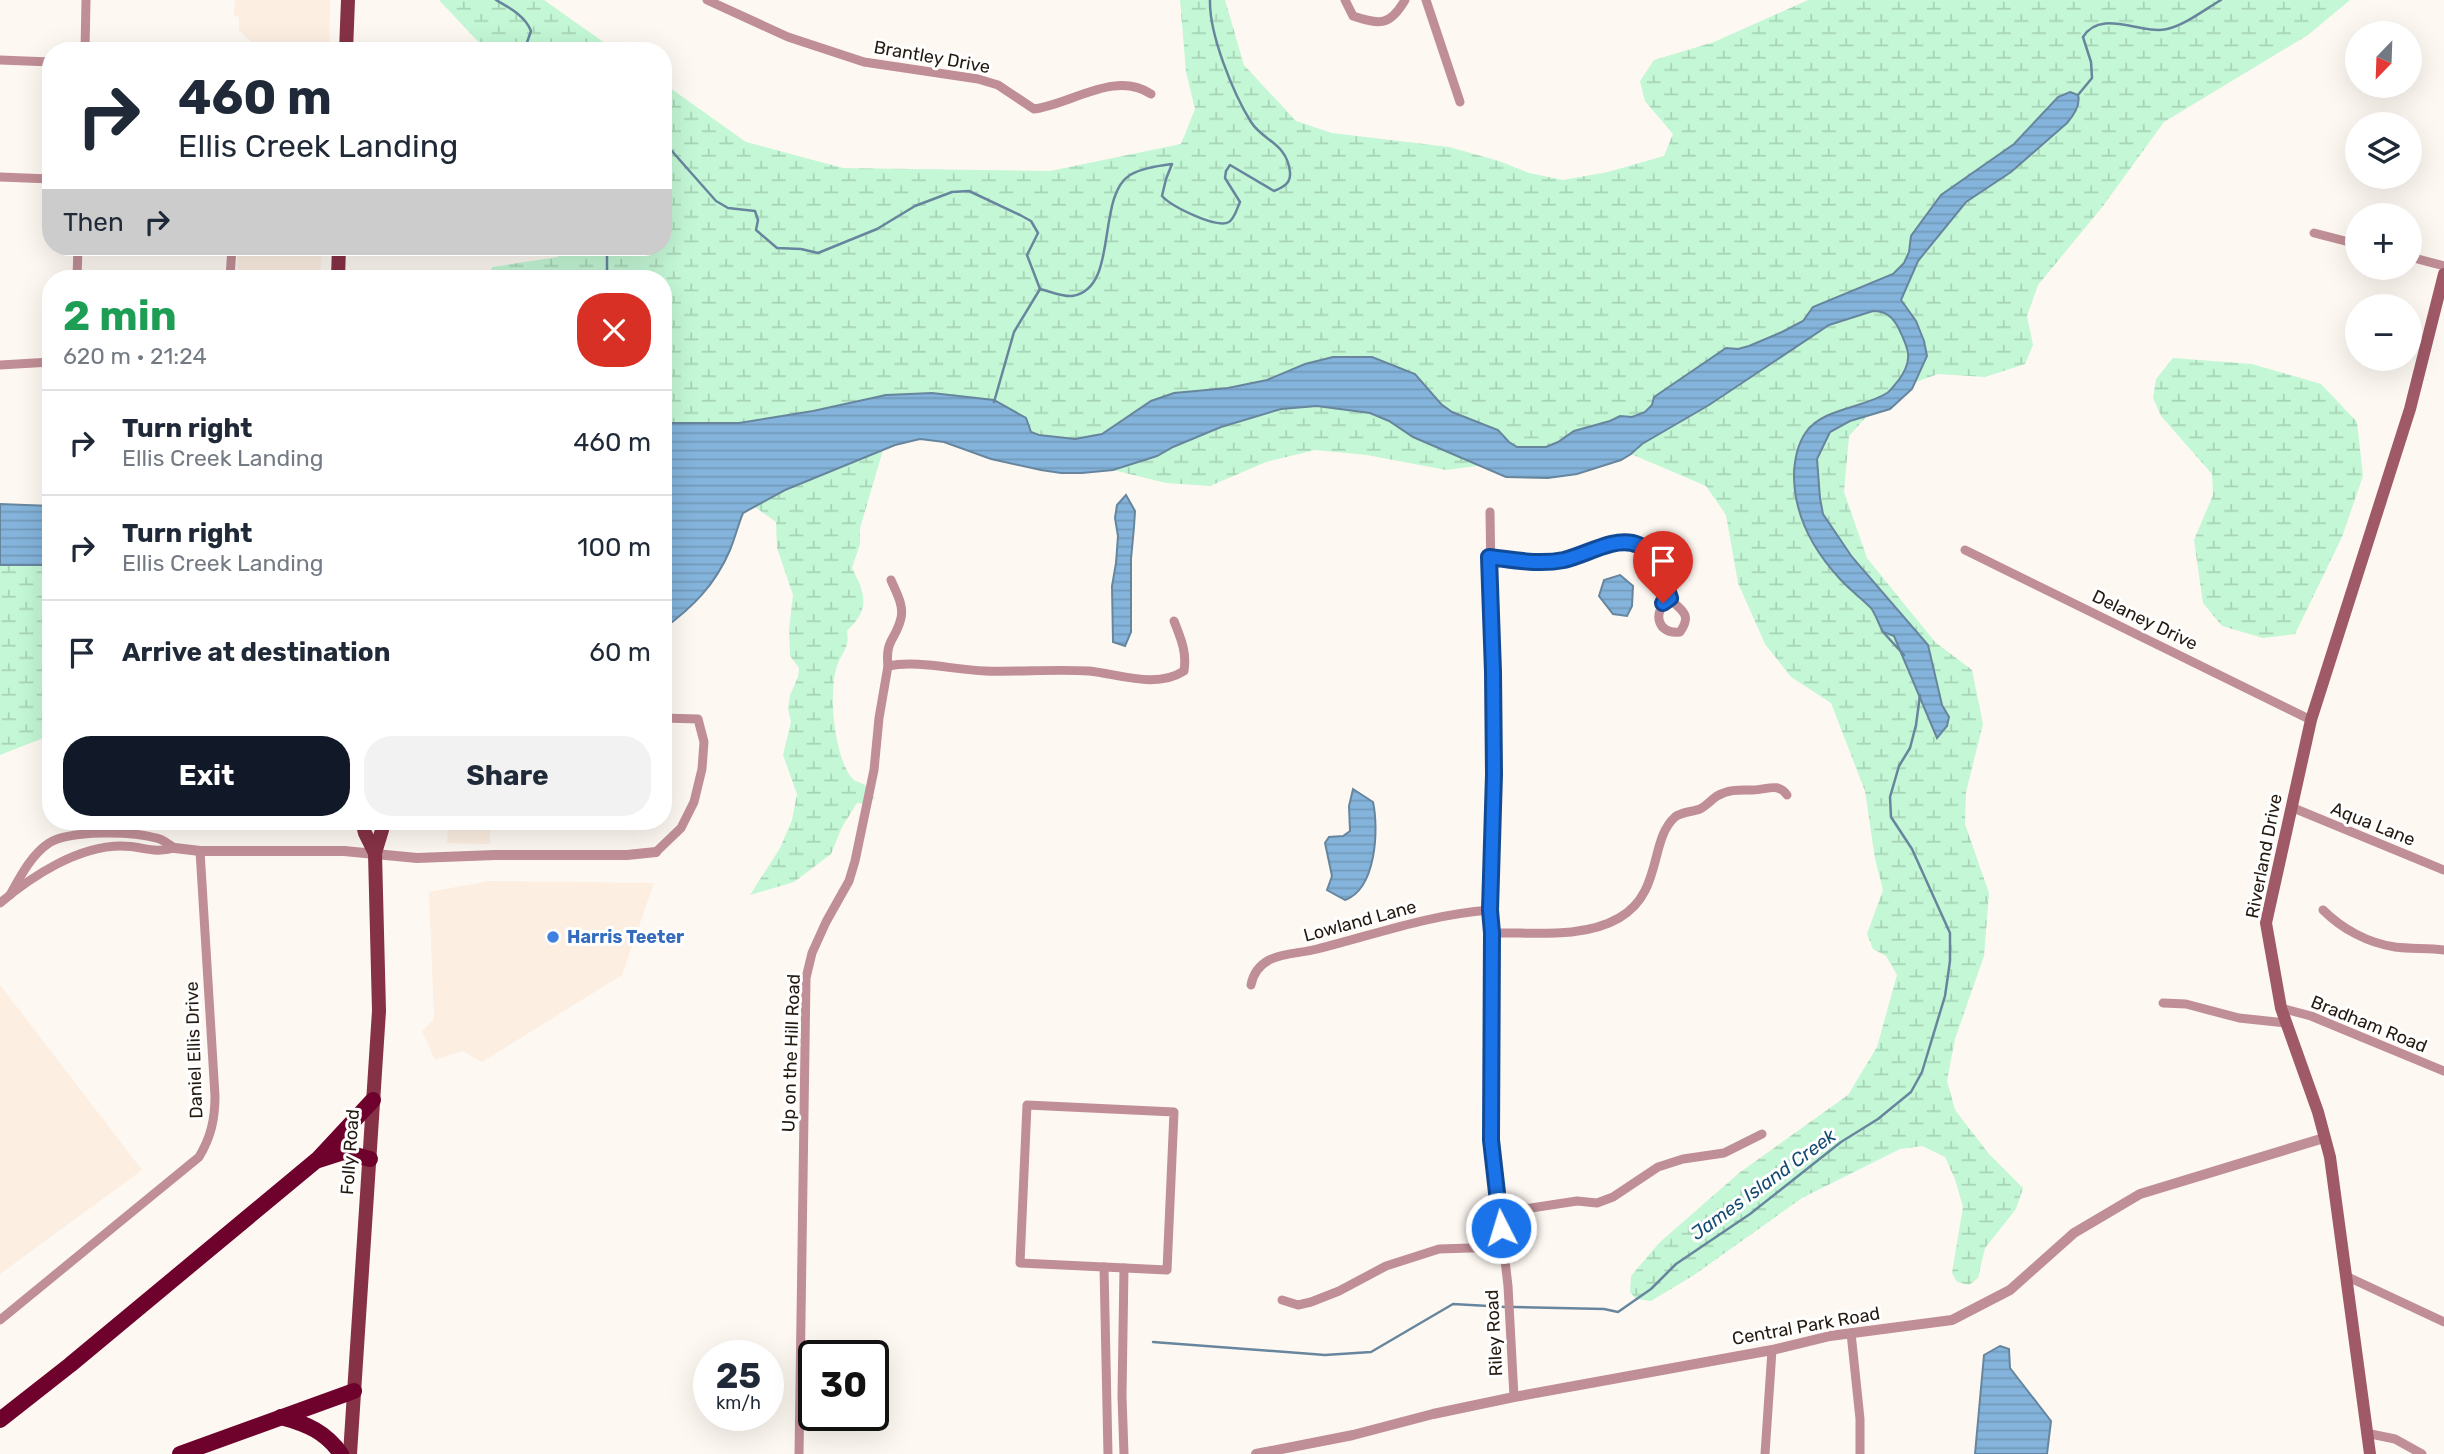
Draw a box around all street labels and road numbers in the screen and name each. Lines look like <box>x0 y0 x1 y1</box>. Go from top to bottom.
street label: Brantley Drive <box>872 36 992 78</box>
street label: Delaney Drive <box>2089 585 2201 655</box>
street label: Riverland Drive <box>2241 792 2287 920</box>
street label: Aqua Lane <box>2328 797 2418 851</box>
street label: Lowland Lane <box>1301 895 1419 947</box>
street label: Up on the Hill Road <box>777 973 805 1133</box>
street label: Daniel Ellis Drive <box>181 981 207 1119</box>
street label: Bradham Road <box>2308 991 2430 1057</box>
street label: Folly Road <box>336 1108 364 1196</box>
street label: Riley Road <box>1481 1289 1507 1377</box>
street label: Central Park Road <box>1730 1302 1882 1350</box>

